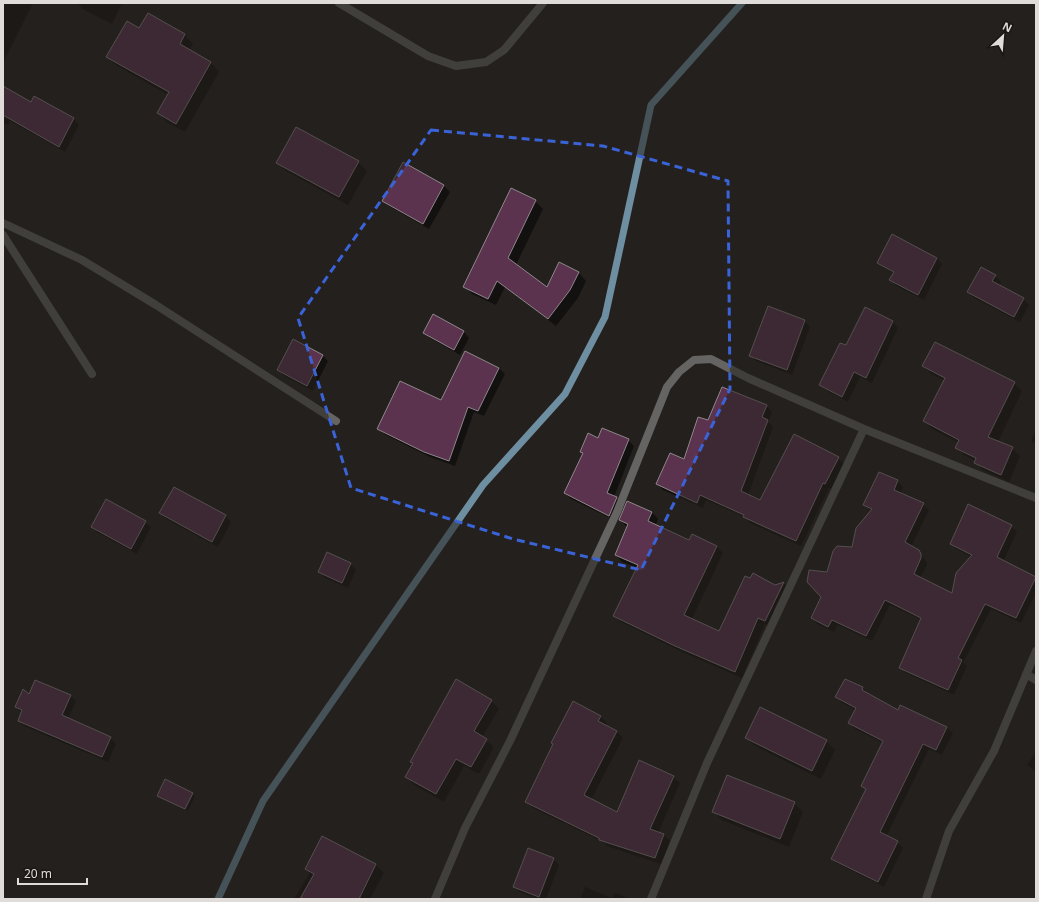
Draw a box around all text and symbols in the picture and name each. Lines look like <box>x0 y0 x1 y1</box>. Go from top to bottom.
north arrow <box>983 16 1023 56</box>
text: N <box>1000 18 1015 35</box>
scale bar <box>18 860 87 886</box>
text: 20 m <box>24 865 52 882</box>

